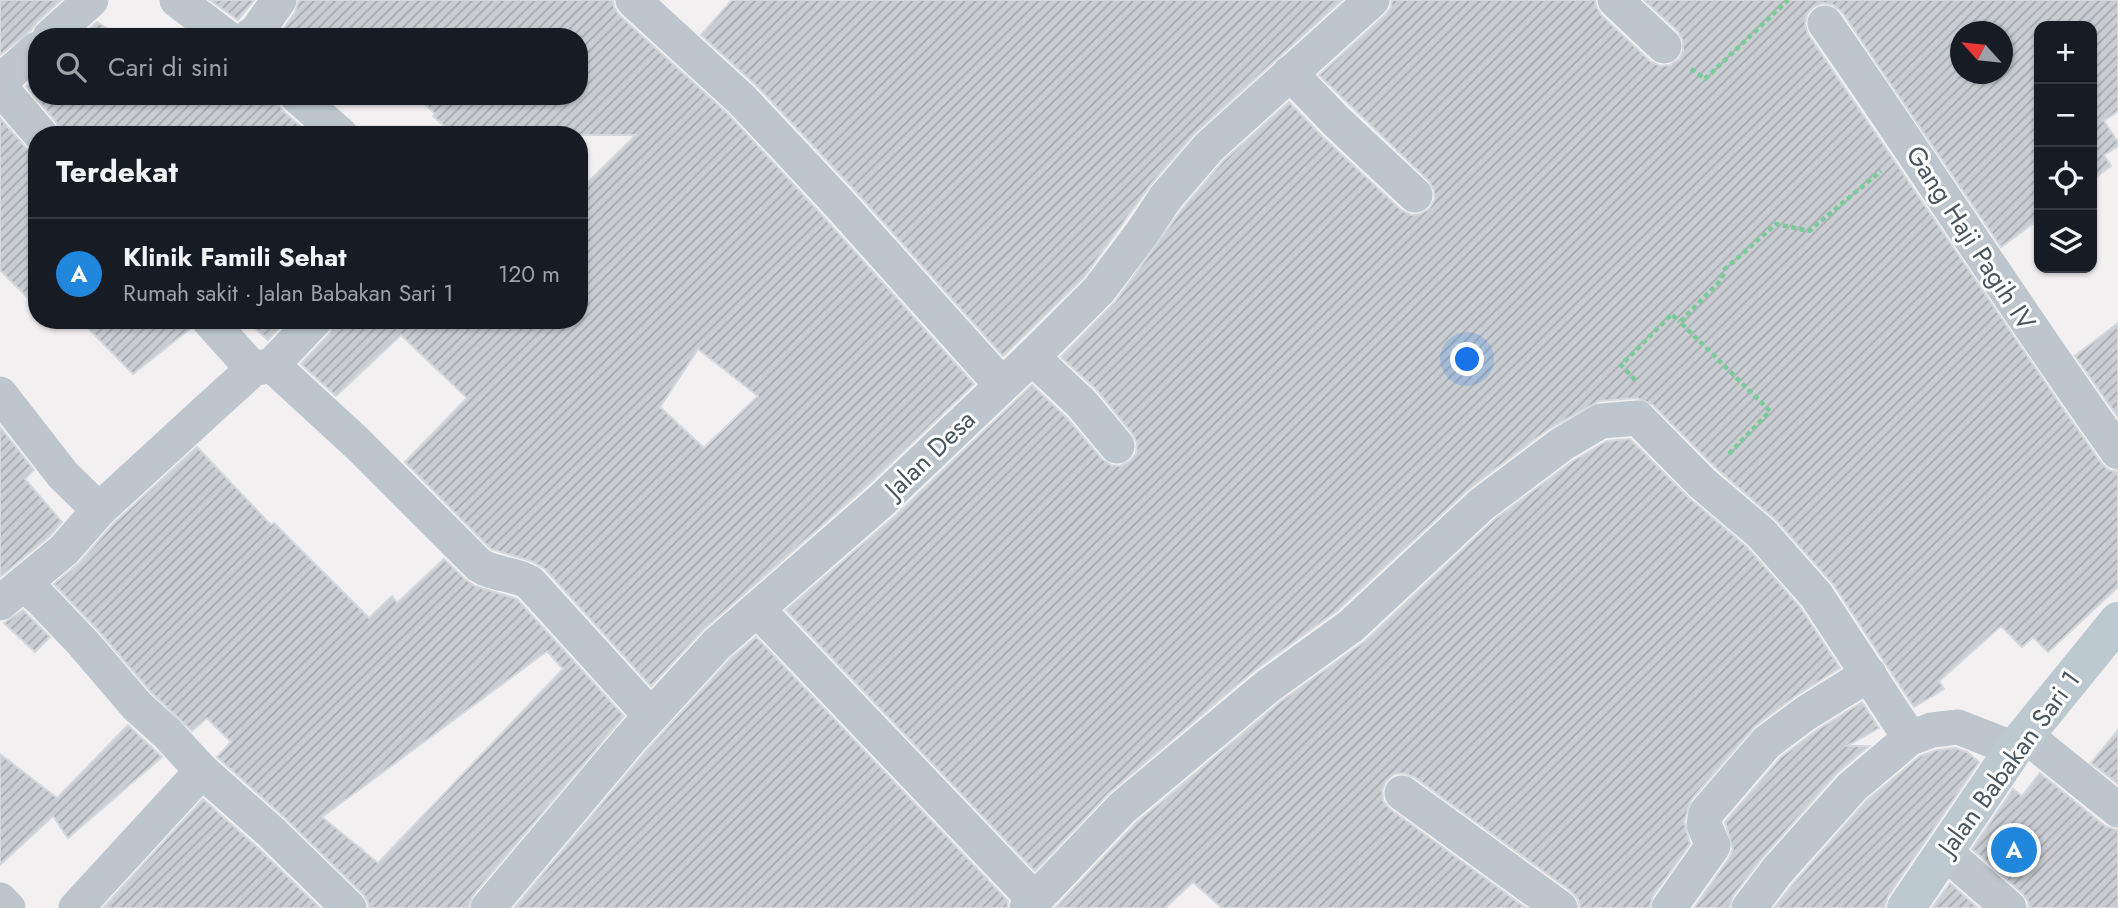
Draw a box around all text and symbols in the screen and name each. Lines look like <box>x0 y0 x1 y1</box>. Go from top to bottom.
north arrow <box>1950 21 2013 84</box>
map controls <box>2034 21 2097 273</box>
button: + <box>2034 21 2097 84</box>
search box <box>28 28 588 105</box>
icon: search <box>52 48 90 86</box>
text: Cari di sini <box>108 48 229 86</box>
button: − <box>2034 84 2097 147</box>
street label: Gang Haji Pagih IV <box>1897 138 2046 339</box>
button: locate <box>2034 147 2097 210</box>
text: Terdekat <box>56 150 178 193</box>
button: layers <box>2034 210 2097 273</box>
text: Klinik Famili Sehat <box>123 238 347 276</box>
text: A <box>71 257 87 291</box>
text: 120 m <box>498 257 560 291</box>
text: Rumah sakit · Jalan Babakan Sari 1 <box>123 276 454 310</box>
your location <box>1450 342 1484 376</box>
street label: Jalan Desa <box>874 401 984 509</box>
street label: Jalan Babakan Sari 1 <box>1927 663 2089 866</box>
pin: A <box>1991 824 2037 876</box>

